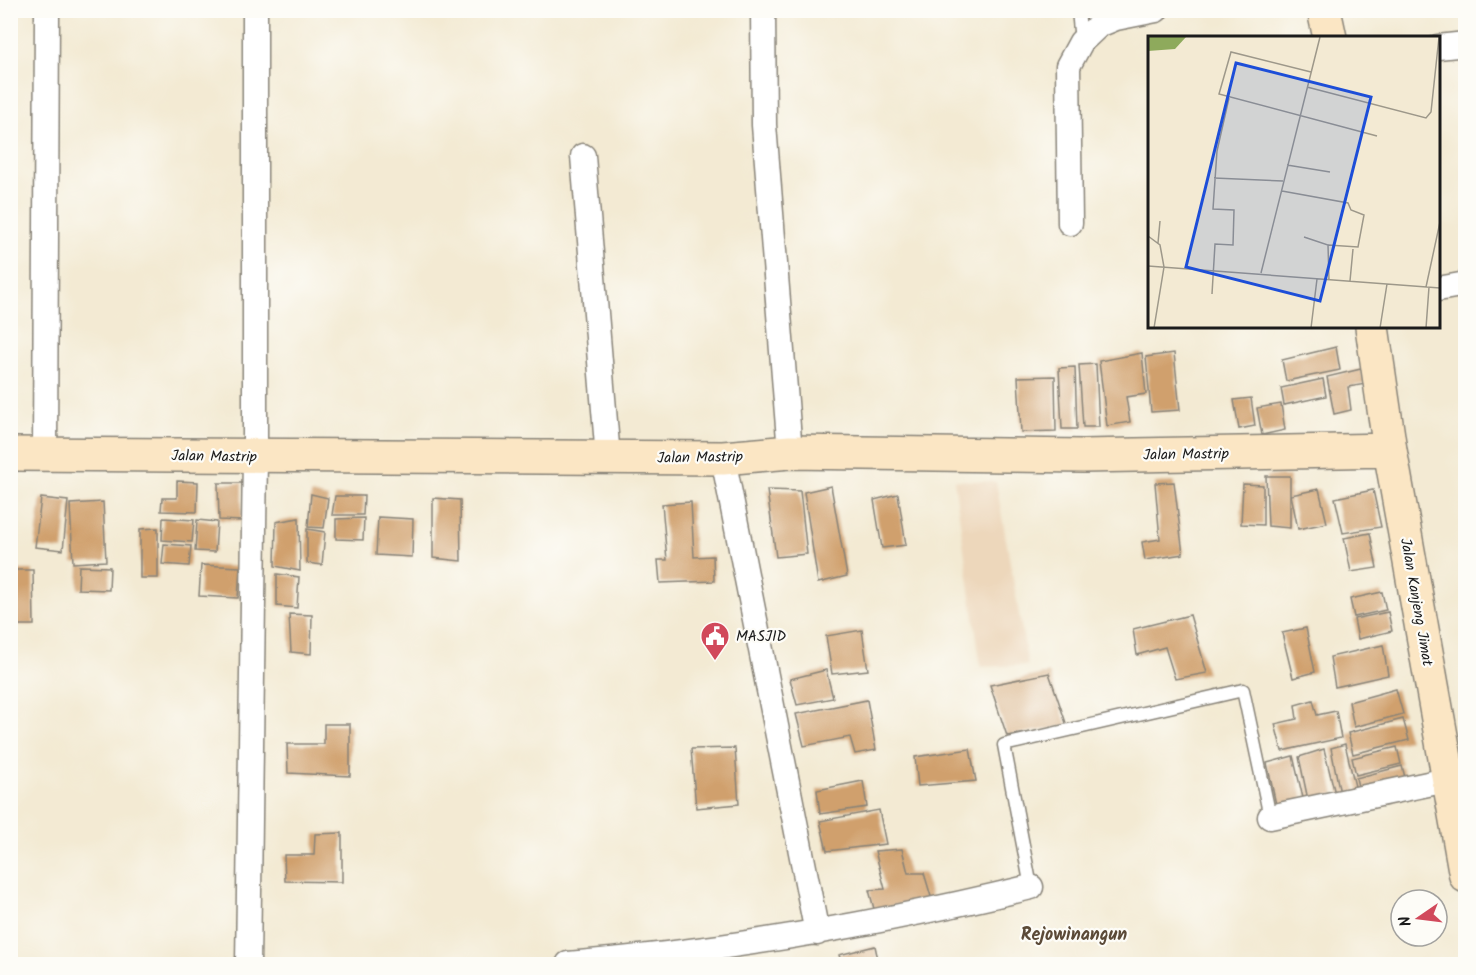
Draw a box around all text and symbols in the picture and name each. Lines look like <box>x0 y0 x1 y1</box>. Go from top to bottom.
inset map <box>1148 36 1440 328</box>
street label: Jalan Mastrip <box>1143 442 1229 468</box>
street label: Jalan Mastrip <box>171 444 257 470</box>
street label: Jalan Mastrip <box>657 445 743 471</box>
street label: Jalan Kanjeng Jimat <box>1393 536 1439 668</box>
public building icon: MASJID <box>699 620 731 662</box>
place label: MASJID <box>736 625 787 649</box>
north arrow <box>1389 888 1449 948</box>
text: N <box>1393 913 1419 929</box>
district label: Rejowinangun <box>1021 921 1127 950</box>

